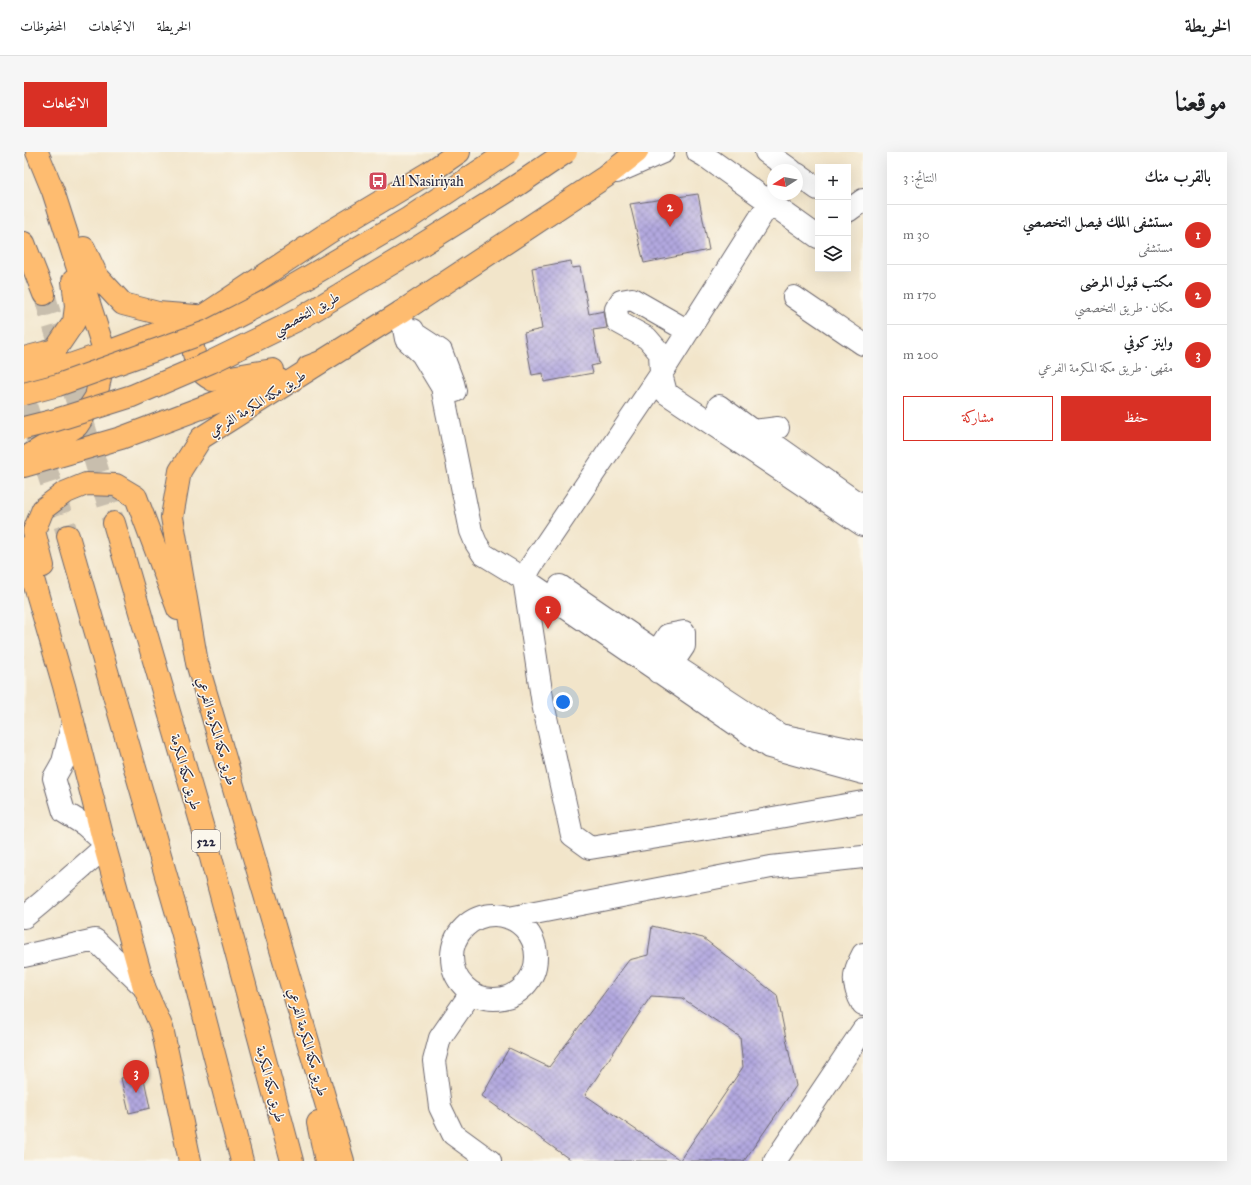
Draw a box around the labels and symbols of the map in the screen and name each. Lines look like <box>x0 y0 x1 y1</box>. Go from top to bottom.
north arrow <box>767 164 803 200</box>
bus stop icon: Al Nasiriyah <box>367 170 389 192</box>
place label: Al Nasiriyah <box>391 173 464 190</box>
pin: 2 <box>657 194 683 227</box>
street label: طريق التخصصي <box>270 288 345 343</box>
street label: طريق مكة المكرمة الفرعي <box>205 367 311 443</box>
pin: 1 <box>535 596 561 629</box>
street label: طريق مكة المكرمة الفرعي <box>190 675 240 788</box>
your location <box>553 692 573 712</box>
street label: طريق مكة المكرمة <box>166 732 204 812</box>
road number: 522 <box>192 830 220 852</box>
street label: طريق مكة المكرمة الفرعي <box>281 986 331 1099</box>
street label: طريق مكة المكرمة <box>251 1044 289 1124</box>
pin: 3 <box>123 1060 149 1093</box>

